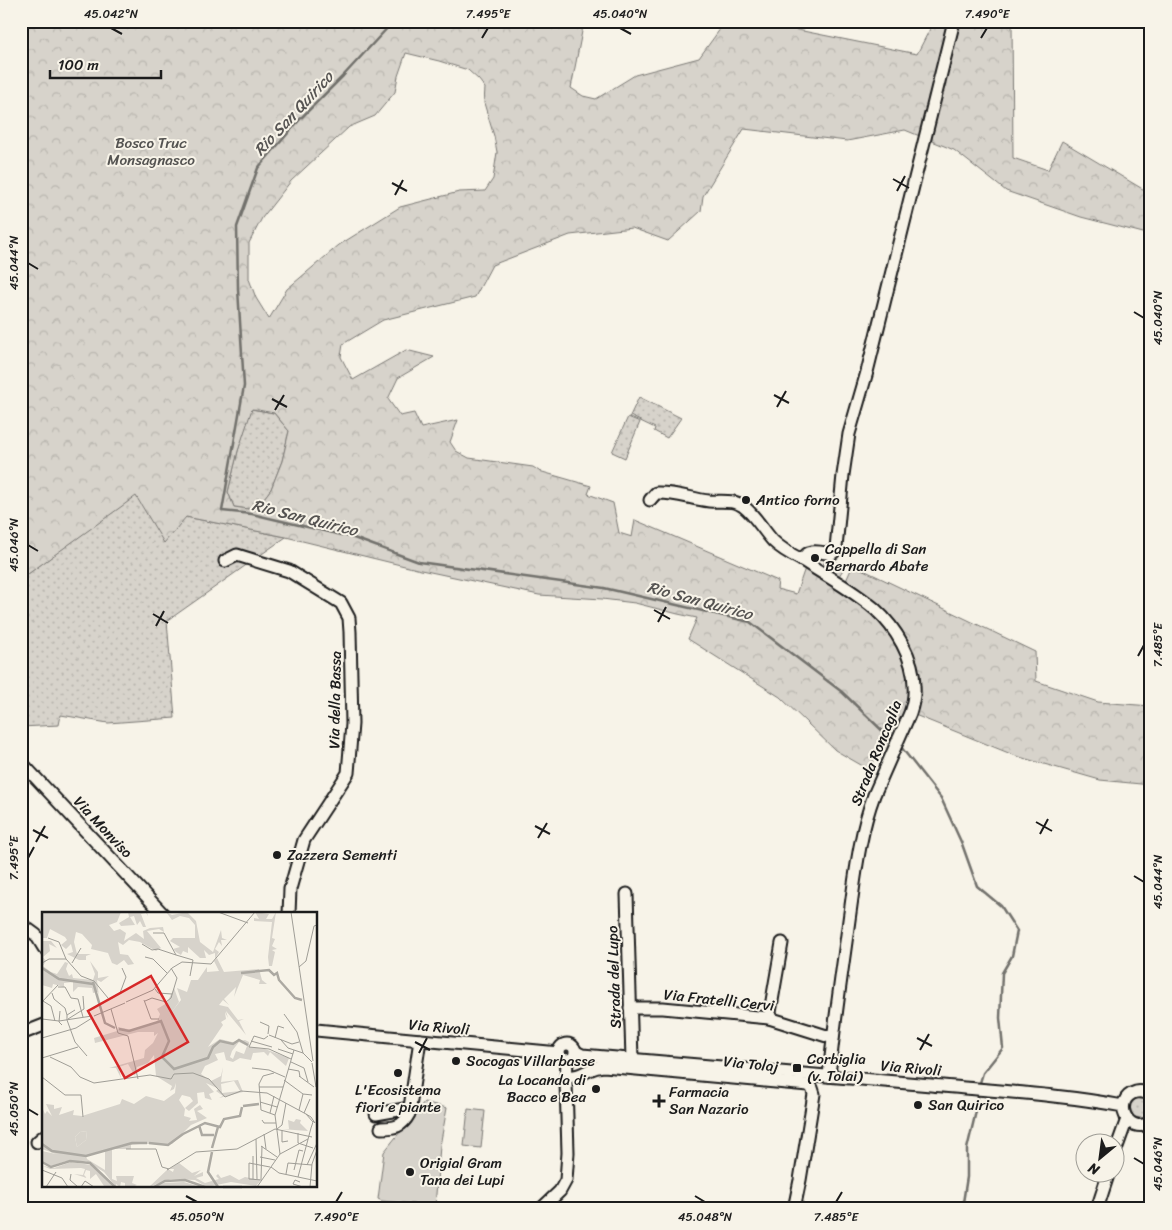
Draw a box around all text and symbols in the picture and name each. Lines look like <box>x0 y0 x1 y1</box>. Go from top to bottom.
text: 45.042°N <box>84 3 139 25</box>
text: 7.495°E <box>466 3 512 25</box>
text: 45.040°N <box>593 3 648 25</box>
text: 7.490°E <box>965 3 1011 25</box>
scale bar <box>50 48 161 80</box>
text: 100 m <box>58 52 99 78</box>
water label: Rio San Quirico <box>246 63 342 163</box>
park label: Bosco Truc Monsagnasco <box>107 130 195 173</box>
text: 45.044°N <box>3 235 25 290</box>
text: 45.040°N <box>1147 290 1169 345</box>
place label: Antico forno <box>755 487 840 513</box>
water label: Rio San Quirico <box>249 490 362 545</box>
marker: Antico forno <box>740 494 752 506</box>
text: 45.046°N <box>3 517 25 572</box>
place label: Cappella di San Bernardo Abate <box>825 536 929 579</box>
marker: Cappella di San Bernardo Abate <box>809 552 821 564</box>
water label: Rio San Quirico <box>644 573 757 629</box>
text: 7.485°E <box>1147 621 1169 667</box>
street label: Via della Bassa <box>321 650 349 749</box>
street label: Strada Roncaglia <box>843 696 909 810</box>
street label: Via Monviso <box>67 790 139 865</box>
text: 7.495°E <box>3 834 25 880</box>
place label: Zazzera Sementi <box>287 842 398 868</box>
marker: Zazzera Sementi <box>271 849 283 861</box>
text: 45.044°N <box>1147 854 1169 909</box>
inset map <box>42 912 318 1188</box>
street label: Strada del Lupo <box>599 925 629 1029</box>
street label: Via Fratelli Cervi <box>662 981 776 1019</box>
street label: Via Rivoli <box>408 1011 471 1043</box>
place label: Corbiglia (v. Tolai) <box>807 1046 866 1089</box>
place label: Socogas Villarbasse <box>466 1048 595 1074</box>
street label: Via Tolaj <box>722 1048 780 1080</box>
street label: Via Rivoli <box>880 1052 943 1084</box>
marker: Socogas Villarbasse <box>450 1055 462 1067</box>
marker: Corbiglia (v. Tolai) <box>791 1062 803 1074</box>
marker: L'Ecosistema fiori e piante <box>392 1067 404 1079</box>
place label: La Locanda di Bacco e Bea <box>499 1067 587 1110</box>
place label: L'Ecosistema fiori e piante <box>355 1077 441 1120</box>
place label: Farmacia San Nazario <box>669 1079 749 1122</box>
text: 45.050°N <box>3 1081 25 1136</box>
marker: La Locanda di Bacco e Bea <box>590 1083 602 1095</box>
place label: San Quirico <box>928 1092 1005 1118</box>
marker: Farmacia San Nazario <box>653 1095 665 1107</box>
marker: San Quirico <box>912 1099 924 1111</box>
north arrow <box>1074 1132 1124 1182</box>
text: 45.046°N <box>1147 1136 1169 1191</box>
place label: Origial Gram Tana dei Lupi <box>420 1150 505 1193</box>
text: N <box>1083 1156 1105 1183</box>
marker: Origial Gram Tana dei Lupi <box>404 1166 416 1178</box>
text: 45.050°N <box>170 1206 225 1228</box>
text: 7.490°E <box>314 1206 360 1228</box>
text: 45.048°N <box>678 1206 733 1228</box>
text: 7.485°E <box>814 1206 860 1228</box>

